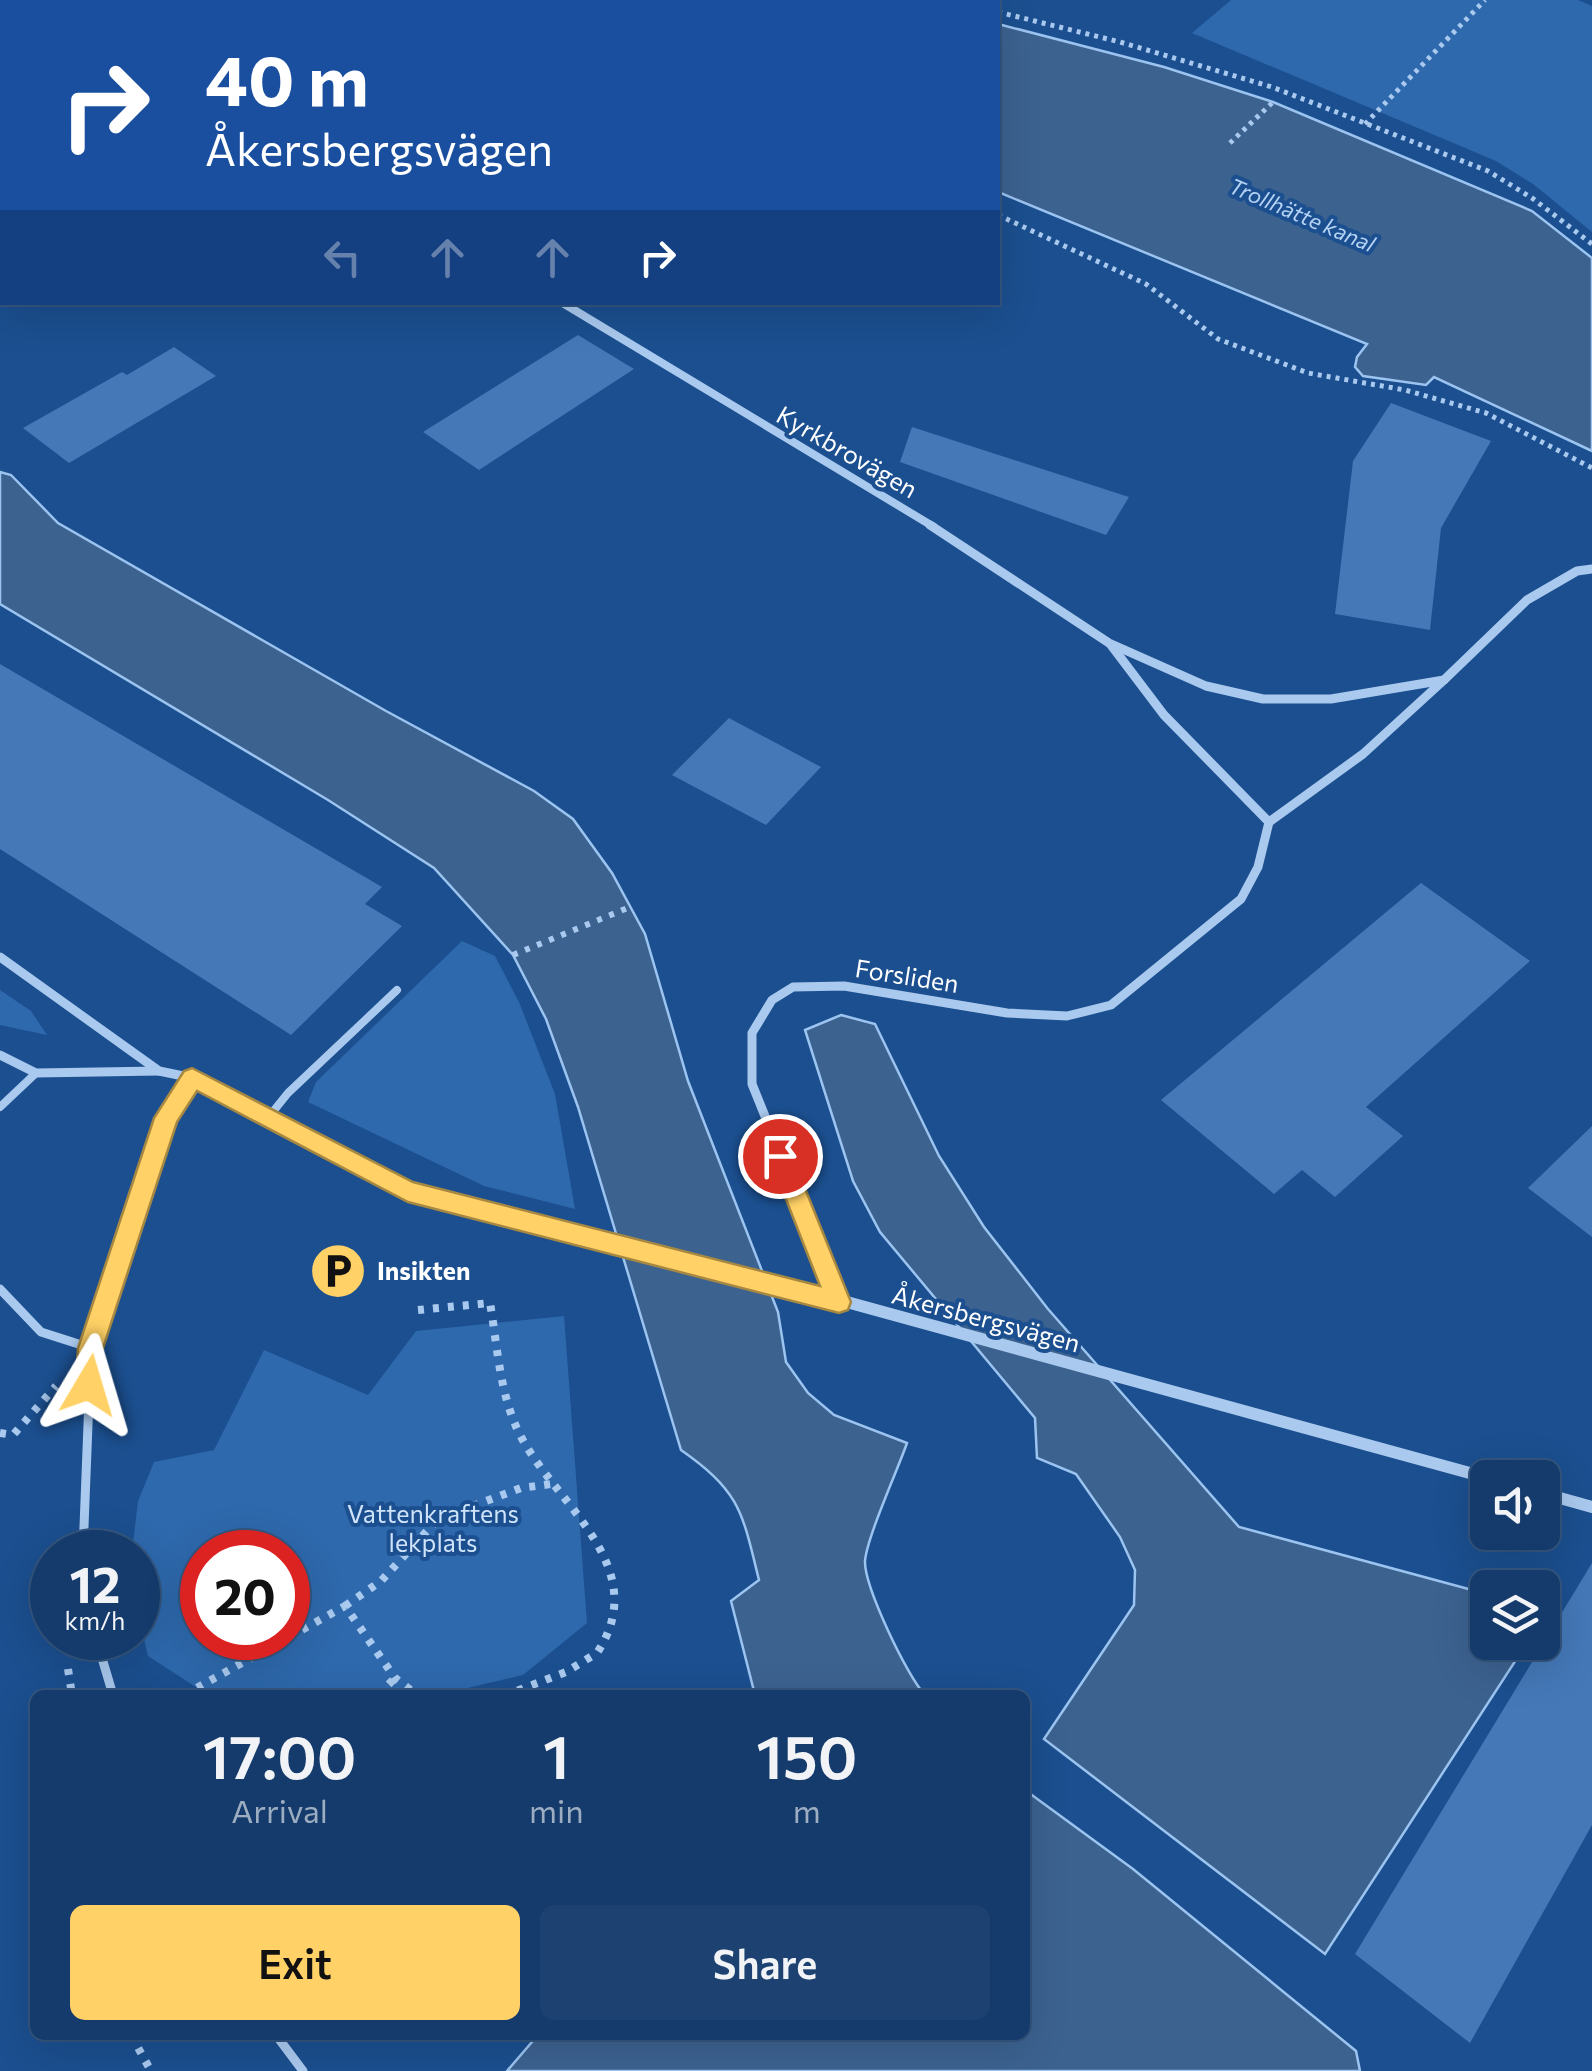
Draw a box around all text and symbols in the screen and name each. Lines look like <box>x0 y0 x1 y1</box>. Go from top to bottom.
text: 40 m <box>205 35 369 120</box>
icon: right <box>40 40 170 170</box>
text: Åkersbergsvägen <box>205 120 553 175</box>
water label: Trollhätte kanal <box>1225 172 1380 258</box>
icon: left <box>315 230 370 285</box>
icon: ahead <box>420 230 475 285</box>
icon: ahead <box>525 230 580 285</box>
icon: right <box>630 230 685 285</box>
street label: Kyrkbrovägen <box>772 399 923 504</box>
street label: Forsliden <box>853 952 961 998</box>
pin <box>738 1114 823 1199</box>
icon: arrive <box>753 1129 808 1184</box>
parking icon: Insikten <box>308 1241 368 1301</box>
place label: Insikten <box>377 1255 470 1285</box>
street label: Åkersbergsvägen <box>889 1279 1084 1358</box>
position arrow <box>37 1333 141 1437</box>
map controls <box>1470 1460 1560 1660</box>
button: sound <box>1470 1460 1560 1550</box>
park label: Vattenkraftens lekplats <box>347 1498 519 1557</box>
speed limit sign: 20 <box>180 1530 310 1660</box>
text: 12 <box>69 1552 121 1613</box>
button: layers <box>1470 1570 1560 1660</box>
text: km/h <box>65 1605 125 1635</box>
text: 17:00 <box>203 1718 356 1791</box>
text: 1 <box>543 1718 570 1791</box>
text: 150 <box>756 1718 857 1791</box>
text: Arrival <box>231 1790 328 1830</box>
text: min <box>529 1790 584 1830</box>
text: m <box>793 1790 821 1830</box>
button: Exit <box>70 1905 520 2020</box>
button: Share <box>540 1905 990 2020</box>

